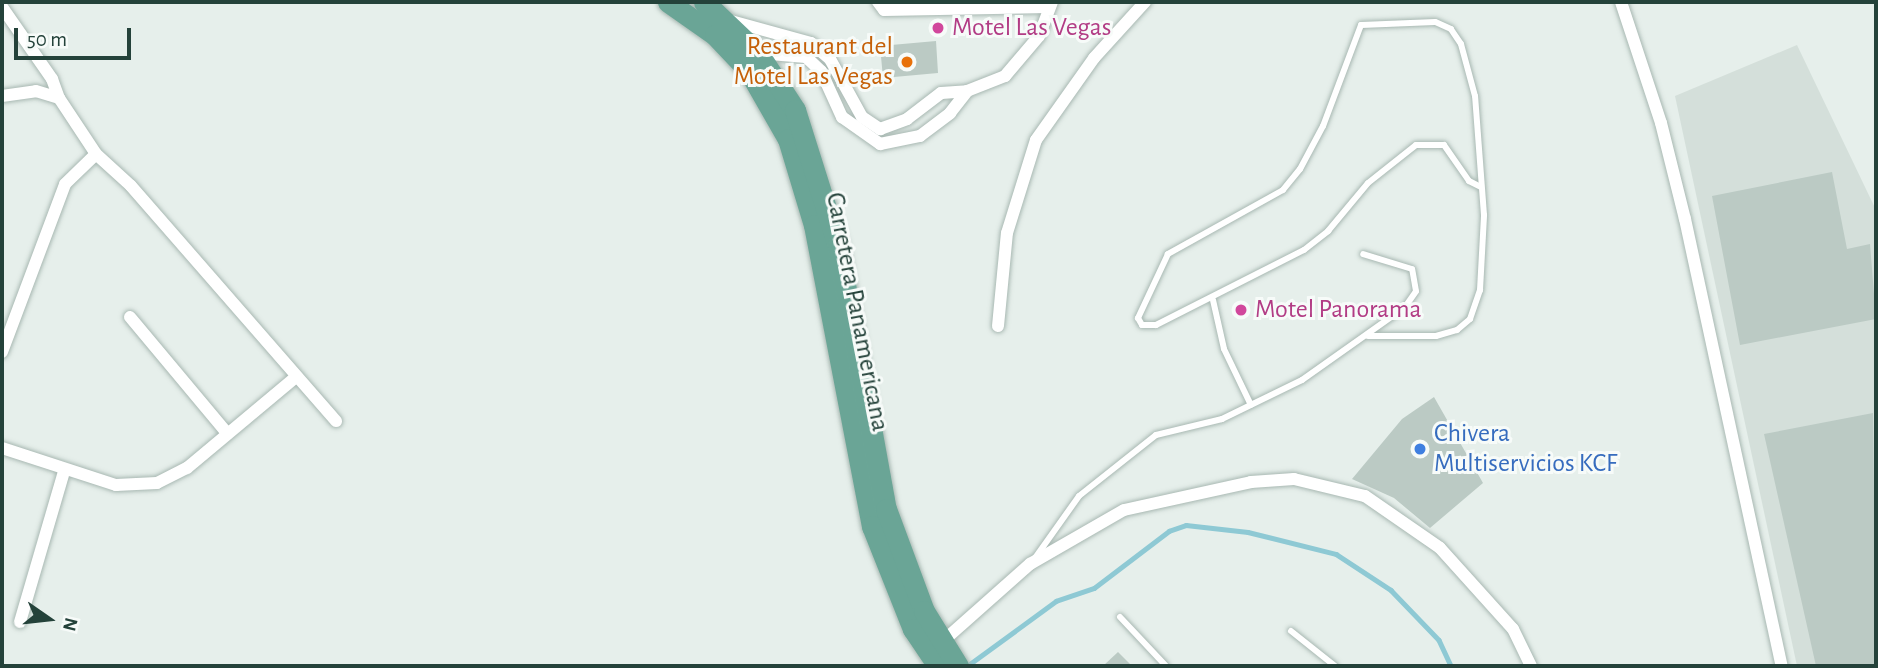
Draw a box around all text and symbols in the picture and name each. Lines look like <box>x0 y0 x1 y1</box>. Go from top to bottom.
place label: Motel Las Vegas <box>952 12 1111 44</box>
scale bar <box>18 14 135 58</box>
marker: Motel Las Vegas <box>930 20 946 36</box>
text: 50 m <box>27 29 67 50</box>
place label: Restaurant del Motel Las Vegas <box>734 31 893 92</box>
marker: Restaurant del Motel Las Vegas <box>899 54 915 70</box>
street label: Carretera Panamericana <box>819 190 895 434</box>
place label: Motel Panorama <box>1255 294 1422 326</box>
marker: Motel Panorama <box>1233 302 1249 318</box>
place label: Chivera Multiservicios KCF <box>1434 418 1617 480</box>
marker: Chivera Multiservicios KCF <box>1412 441 1428 457</box>
north arrow <box>14 584 84 654</box>
text: N <box>59 615 81 633</box>

